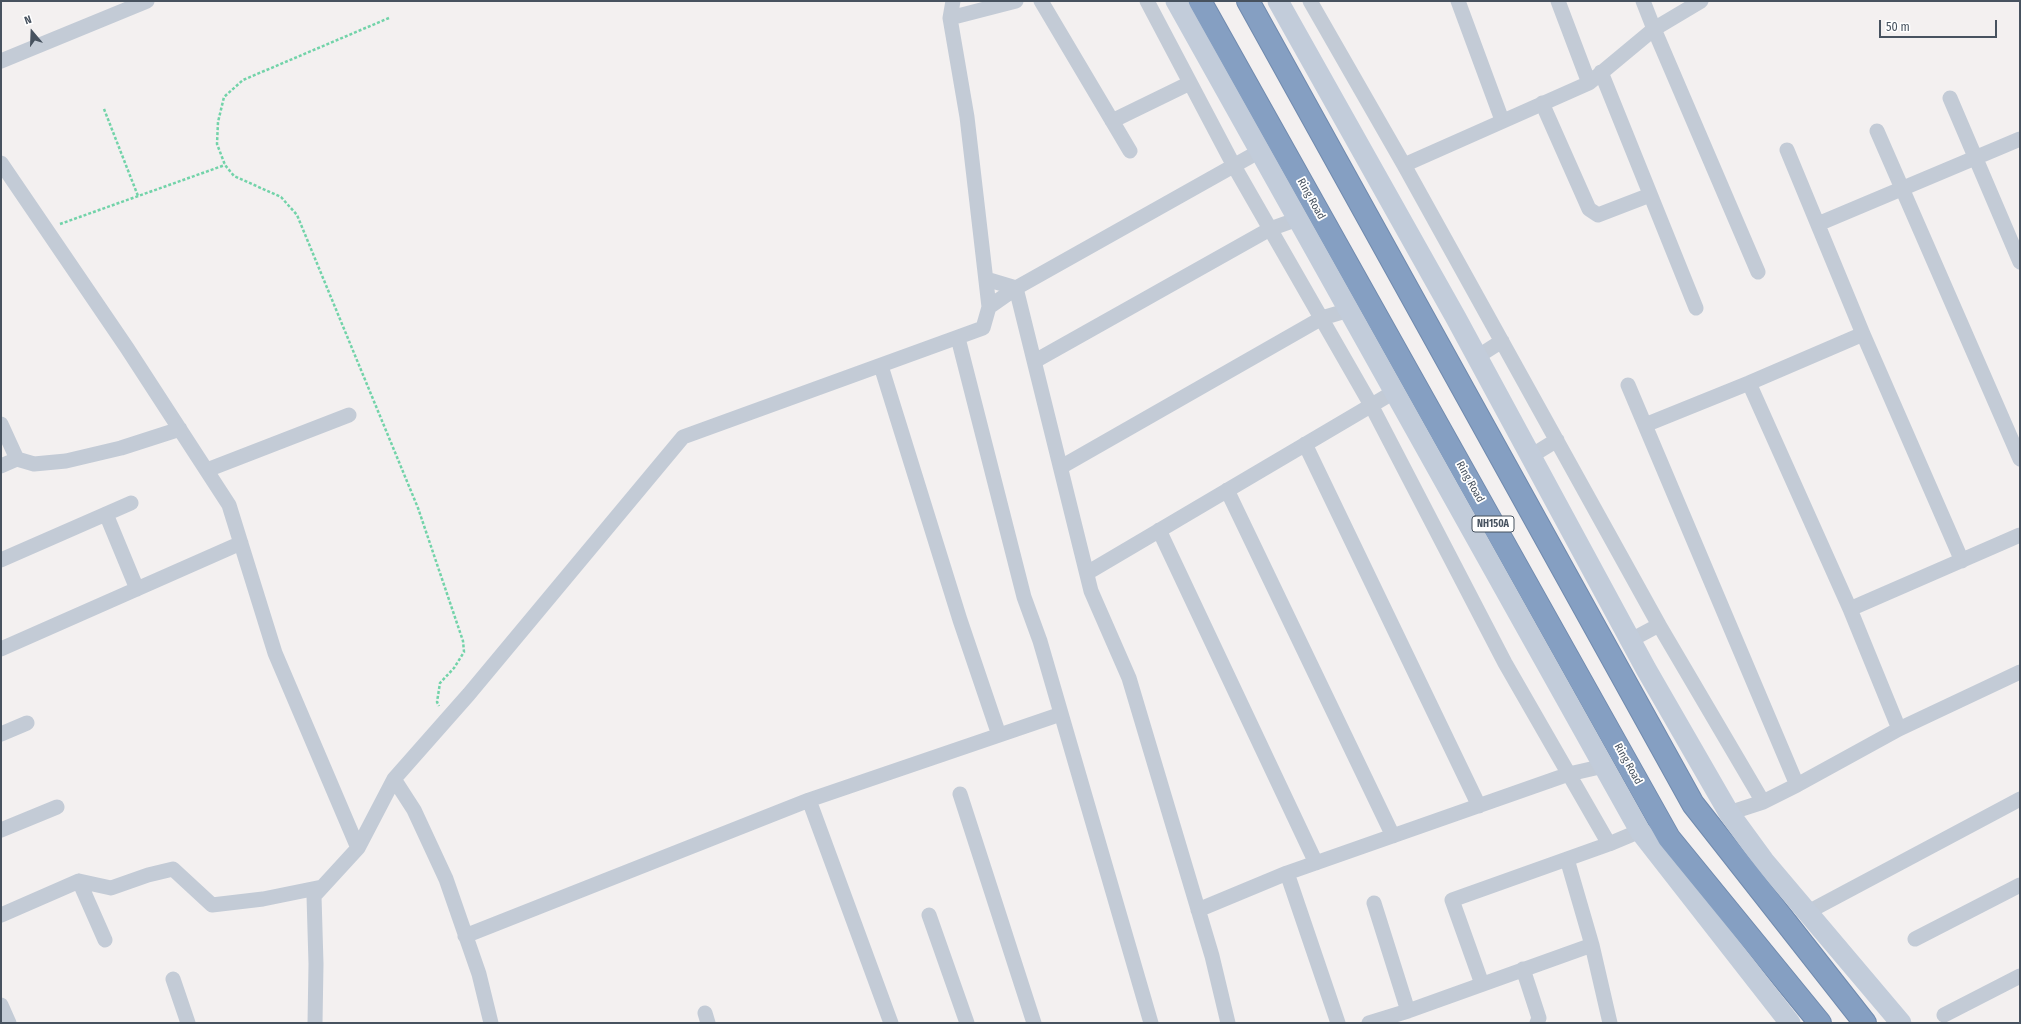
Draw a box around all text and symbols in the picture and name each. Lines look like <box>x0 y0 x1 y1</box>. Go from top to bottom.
north arrow <box>12 12 52 52</box>
scale bar <box>1881 12 1999 38</box>
text: N <box>23 13 33 27</box>
text: 50 m <box>1886 20 1910 34</box>
street label: Ring Road <box>1294 176 1328 222</box>
street label: Ring Road <box>1453 459 1487 505</box>
road number: NH150A <box>1472 516 1514 532</box>
street label: Ring Road <box>1611 741 1645 787</box>

